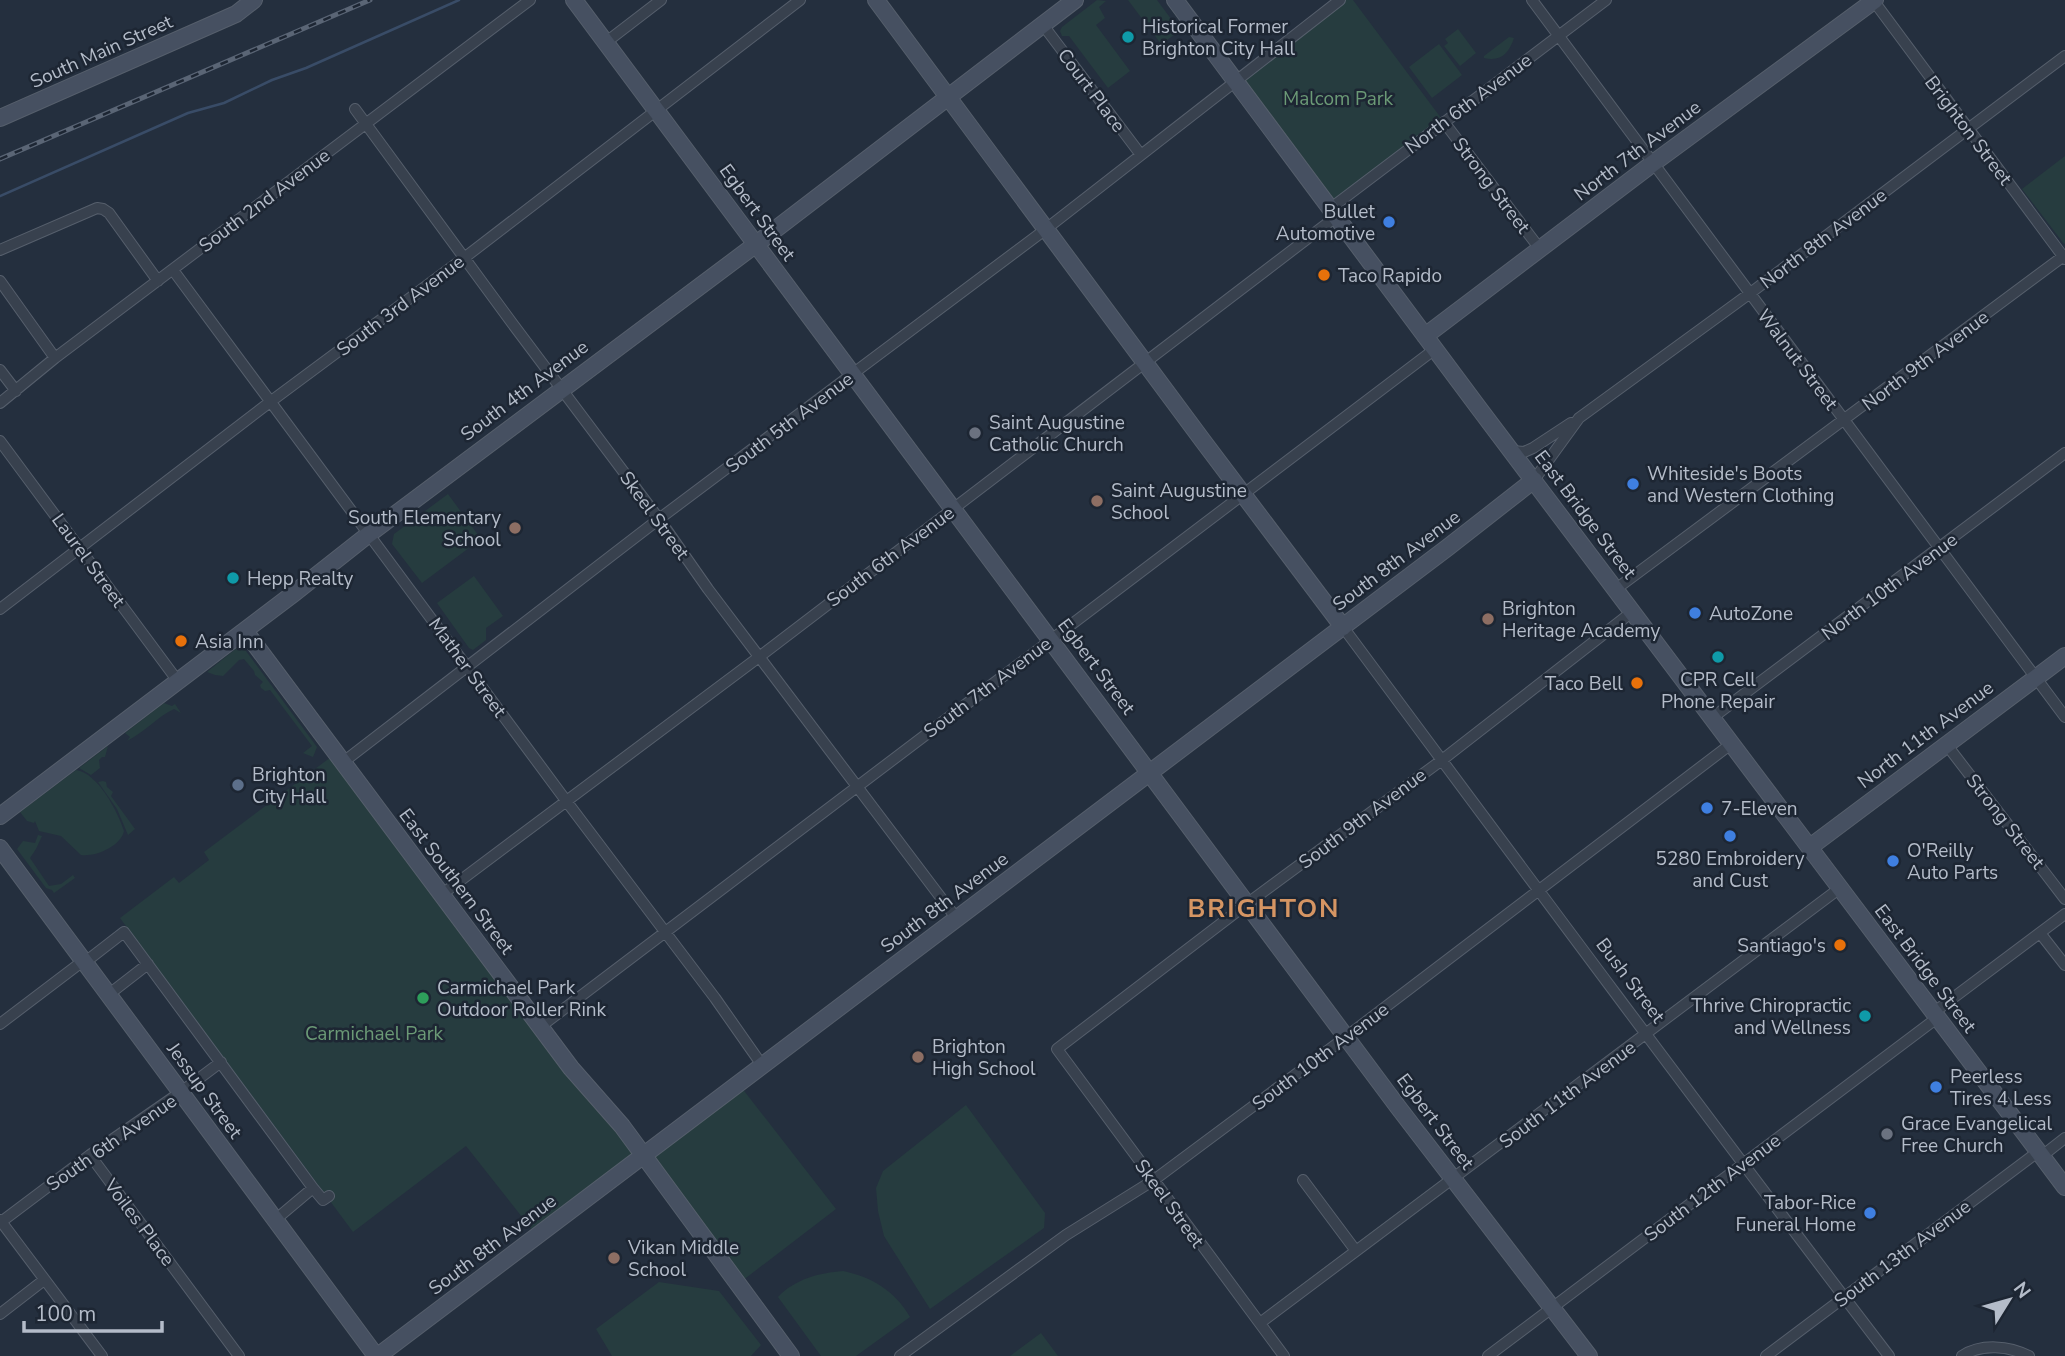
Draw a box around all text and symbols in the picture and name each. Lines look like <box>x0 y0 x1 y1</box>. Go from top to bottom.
street label: South Main Street <box>26 9 177 95</box>
place label: Historical Former Brighton City Hall <box>1142 14 1296 62</box>
marker: Historical Former Brighton City Hall <box>1120 29 1136 45</box>
street label: Court Place <box>1051 43 1131 138</box>
street label: North 6th Avenue <box>1400 47 1537 160</box>
street label: Brighton Street <box>1919 71 2018 191</box>
park label: Malcom Park <box>1283 86 1394 112</box>
street label: North 7th Avenue <box>1569 94 1706 207</box>
street label: Strong Street <box>1446 132 1536 239</box>
street label: South 2nd Avenue <box>194 143 336 259</box>
street label: Egbert Street <box>713 159 801 267</box>
street label: North 8th Avenue <box>1755 182 1892 295</box>
place label: Bullet Automotive <box>1276 199 1375 247</box>
marker: Bullet Automotive <box>1381 214 1397 230</box>
street label: South 3rd Avenue <box>331 249 470 363</box>
place label: Taco Rapido <box>1338 263 1442 289</box>
marker: Taco Rapido <box>1316 267 1332 283</box>
street label: Walnut Street <box>1751 304 1844 416</box>
street label: North 9th Avenue <box>1857 304 1994 417</box>
street label: South 4th Avenue <box>455 334 594 447</box>
street label: South 5th Avenue <box>720 366 859 479</box>
place label: Saint Augustine Catholic Church <box>989 410 1125 458</box>
marker: Saint Augustine Catholic Church <box>967 425 983 441</box>
street label: East Bridge Street <box>1528 445 1642 584</box>
place label: Whiteside's Boots and Western Clothing <box>1647 461 1834 509</box>
street label: Skeel Street <box>613 466 695 565</box>
marker: Whiteside's Boots and Western Clothing <box>1625 476 1641 492</box>
place label: Saint Augustine School <box>1111 478 1247 526</box>
marker: Saint Augustine School <box>1089 493 1105 509</box>
street label: South 6th Avenue <box>821 500 960 613</box>
street label: South 8th Avenue <box>1327 504 1466 617</box>
place label: South Elementary School <box>348 505 501 553</box>
street label: Laurel Street <box>45 508 131 613</box>
marker: South Elementary School <box>507 520 523 536</box>
street label: North 10th Avenue <box>1816 527 1963 647</box>
place label: Hepp Realty <box>247 566 354 592</box>
marker: Hepp Realty <box>225 570 241 586</box>
place label: Brighton Heritage Academy <box>1502 596 1661 644</box>
place label: AutoZone <box>1709 601 1793 627</box>
marker: AutoZone <box>1687 605 1703 621</box>
marker: Brighton Heritage Academy <box>1480 611 1496 627</box>
street label: Mather Street <box>422 612 512 723</box>
street label: Egbert Street <box>1052 613 1141 720</box>
place label: Asia Inn <box>195 629 264 655</box>
street label: South 7th Avenue <box>918 631 1057 744</box>
marker: Asia Inn <box>173 633 189 649</box>
marker: CPR Cell Phone Repair <box>1710 649 1726 665</box>
place label: CPR Cell Phone Repair <box>1661 667 1775 715</box>
place label: Taco Bell <box>1545 671 1623 697</box>
marker: Taco Bell <box>1629 675 1645 691</box>
street label: North 11th Avenue <box>1852 675 1999 795</box>
place label: Brighton City Hall <box>252 762 327 810</box>
street label: South 9th Avenue <box>1293 762 1432 875</box>
street label: Strong Street <box>1960 769 2051 875</box>
marker: Brighton City Hall <box>230 777 246 793</box>
place label: 7-Eleven <box>1721 796 1798 822</box>
marker: 7-Eleven <box>1699 800 1715 816</box>
street label: East Southern Street <box>393 803 520 960</box>
marker: 5280 Embroidery and Cust <box>1722 828 1738 844</box>
place label: O'Reilly Auto Parts <box>1907 838 1998 886</box>
street label: South 8th Avenue <box>875 846 1014 959</box>
place label: 5280 Embroidery and Cust <box>1656 846 1805 894</box>
marker: O'Reilly Auto Parts <box>1885 853 1901 869</box>
district label: BRIGHTON <box>1187 891 1341 926</box>
street label: East Bridge Street <box>1868 899 1982 1038</box>
street label: Bush Street <box>1590 933 1671 1029</box>
place label: Santiago's <box>1737 933 1826 959</box>
marker: Santiago's <box>1832 937 1848 953</box>
place label: Carmichael Park Outdoor Roller Rink <box>437 975 607 1023</box>
marker: Carmichael Park Outdoor Roller Rink <box>415 990 431 1006</box>
place label: Thrive Chiropractic and Wellness <box>1691 993 1851 1041</box>
street label: South 10th Avenue <box>1247 997 1394 1117</box>
marker: Thrive Chiropractic and Wellness <box>1857 1008 1873 1024</box>
park label: Carmichael Park <box>305 1021 444 1047</box>
place label: Brighton High School <box>932 1034 1036 1082</box>
street label: South 11th Avenue <box>1494 1035 1641 1155</box>
street label: Jessup Street <box>160 1036 248 1144</box>
marker: Brighton High School <box>910 1049 926 1065</box>
place label: Peerless Tires 4 Less <box>1950 1064 2052 1112</box>
street label: Egbert Street <box>1391 1068 1480 1175</box>
marker: Peerless Tires 4 Less <box>1928 1079 1944 1095</box>
street label: South 6th Avenue <box>41 1088 182 1198</box>
place label: Grace Evangelical Free Church <box>1901 1111 2053 1159</box>
marker: Grace Evangelical Free Church <box>1879 1126 1895 1142</box>
street label: South 12th Avenue <box>1639 1128 1786 1248</box>
street label: Skeel Street <box>1128 1154 1210 1253</box>
street label: Voiles Place <box>97 1173 181 1272</box>
street label: South 8th Avenue <box>423 1188 562 1301</box>
place label: Tabor-Rice Funeral Home <box>1736 1190 1856 1238</box>
street label: South 13th Avenue <box>1829 1194 1976 1314</box>
marker: Tabor-Rice Funeral Home <box>1862 1205 1878 1221</box>
place label: Vikan Middle School <box>627 1235 739 1283</box>
marker: Vikan Middle School <box>606 1250 622 1266</box>
north arrow <box>1974 1265 2044 1335</box>
text: N <box>2007 1277 2036 1304</box>
scale bar <box>24 1290 163 1334</box>
text: 100 m <box>35 1300 96 1328</box>

